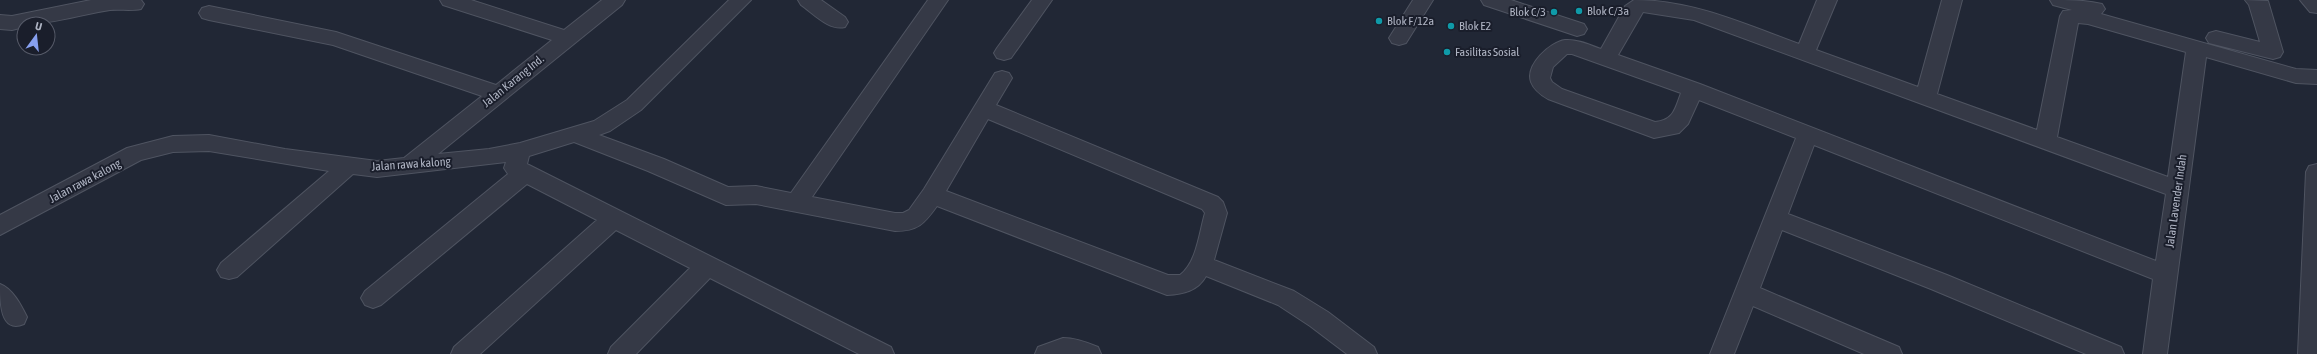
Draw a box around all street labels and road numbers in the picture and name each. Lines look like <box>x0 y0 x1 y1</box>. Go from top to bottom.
street label: Jalan Karang Ind. <box>479 52 547 110</box>
street label: Jalan Lavender Indah <box>2163 153 2189 249</box>
street label: Jalan rawa kalong <box>371 154 452 174</box>
street label: Jalan rawa kalong <box>47 156 124 206</box>

